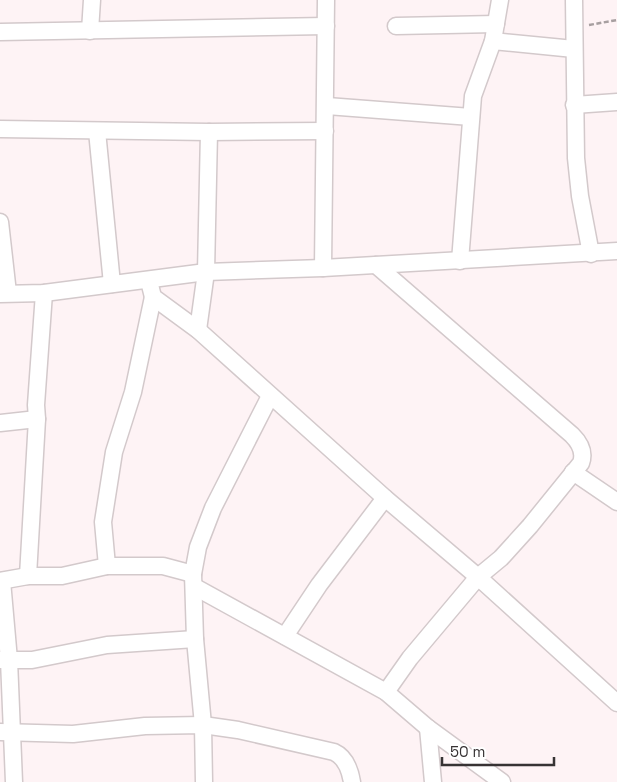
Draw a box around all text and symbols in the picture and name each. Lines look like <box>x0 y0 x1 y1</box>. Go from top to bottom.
scale bar <box>442 734 554 766</box>
text: 50 m <box>450 742 485 761</box>

